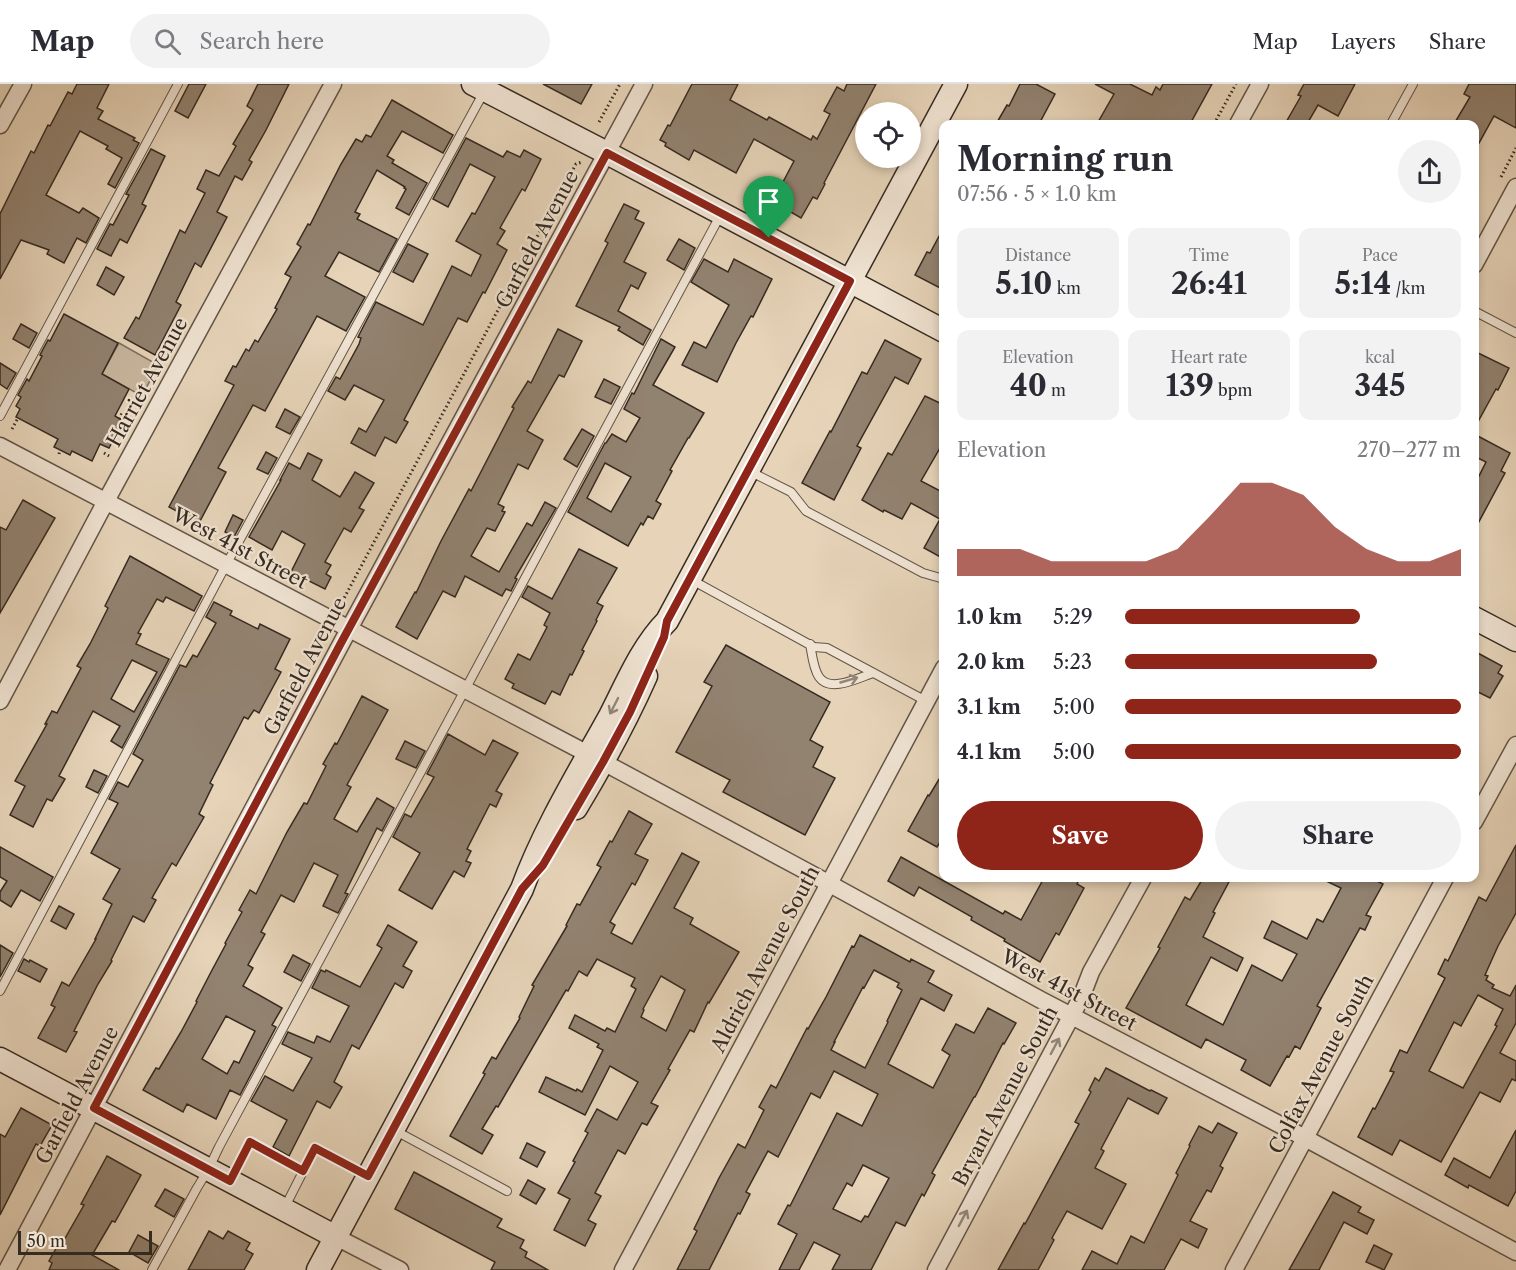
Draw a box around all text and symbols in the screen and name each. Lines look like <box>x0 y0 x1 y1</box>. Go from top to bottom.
search box <box>130 14 550 68</box>
text: Map <box>30 24 94 58</box>
icon: search <box>151 25 184 58</box>
text: Search here <box>199 28 324 55</box>
text: Map <box>1253 29 1298 54</box>
text: Layers <box>1331 29 1396 54</box>
text: Share <box>1429 29 1486 54</box>
map controls <box>855 102 921 168</box>
button: locate <box>855 102 921 168</box>
text: Morning run <box>957 139 1173 180</box>
button: share <box>1398 140 1461 203</box>
street label: Garfield Avenue <box>491 166 583 312</box>
pin <box>743 176 794 238</box>
text: 07:56 · 5 × 1.0 km <box>957 182 1117 206</box>
icon: arrive <box>752 185 785 218</box>
text: Distance <box>1005 245 1071 265</box>
text: Time <box>1189 245 1229 265</box>
text: Pace <box>1362 245 1398 265</box>
text: 5.10 <box>995 265 1052 302</box>
text: 26:41 <box>1171 265 1247 302</box>
text: 5:14 <box>1335 265 1391 302</box>
text: km <box>1052 278 1081 298</box>
text: /km <box>1391 278 1425 298</box>
street label: Harriet Avenue <box>102 313 192 451</box>
text: Elevation <box>1002 347 1074 367</box>
text: Heart rate <box>1170 347 1248 367</box>
text: kcal <box>1365 347 1395 367</box>
text: 40 <box>1010 367 1047 404</box>
text: 139 <box>1165 367 1214 404</box>
text: 345 <box>1354 367 1406 404</box>
text: m <box>1047 380 1066 400</box>
text: bpm <box>1214 380 1253 400</box>
text: Elevation <box>957 438 1046 462</box>
text: 270–277 m <box>1357 438 1461 462</box>
street label: West 41st Street <box>167 502 312 594</box>
street label: Garfield Avenue <box>259 593 351 739</box>
text: 1.0 km <box>957 605 1022 629</box>
text: 5:29 <box>1053 605 1093 629</box>
text: 2.0 km <box>957 650 1025 674</box>
text: 5:23 <box>1053 650 1092 674</box>
one-way arrow <box>839 674 858 685</box>
text: 3.1 km <box>957 695 1021 719</box>
text: 5:00 <box>1053 695 1095 719</box>
one-way arrow <box>608 697 620 715</box>
text: 4.1 km <box>957 740 1022 764</box>
text: 5:00 <box>1053 740 1095 764</box>
button: Save <box>957 801 1203 870</box>
button: Share <box>1215 801 1461 870</box>
street label: Aldrich Avenue South <box>705 861 825 1057</box>
street label: West 41st Street <box>996 944 1141 1036</box>
street label: Colfax Avenue South <box>1264 970 1379 1158</box>
street label: Bryant Avenue South <box>947 1002 1063 1190</box>
street label: Garfield Avenue <box>31 1022 123 1168</box>
one-way arrow <box>1050 1038 1061 1056</box>
one-way arrow <box>958 1210 969 1228</box>
scale bar <box>18 1228 152 1256</box>
text: 50 m <box>27 1231 65 1251</box>

